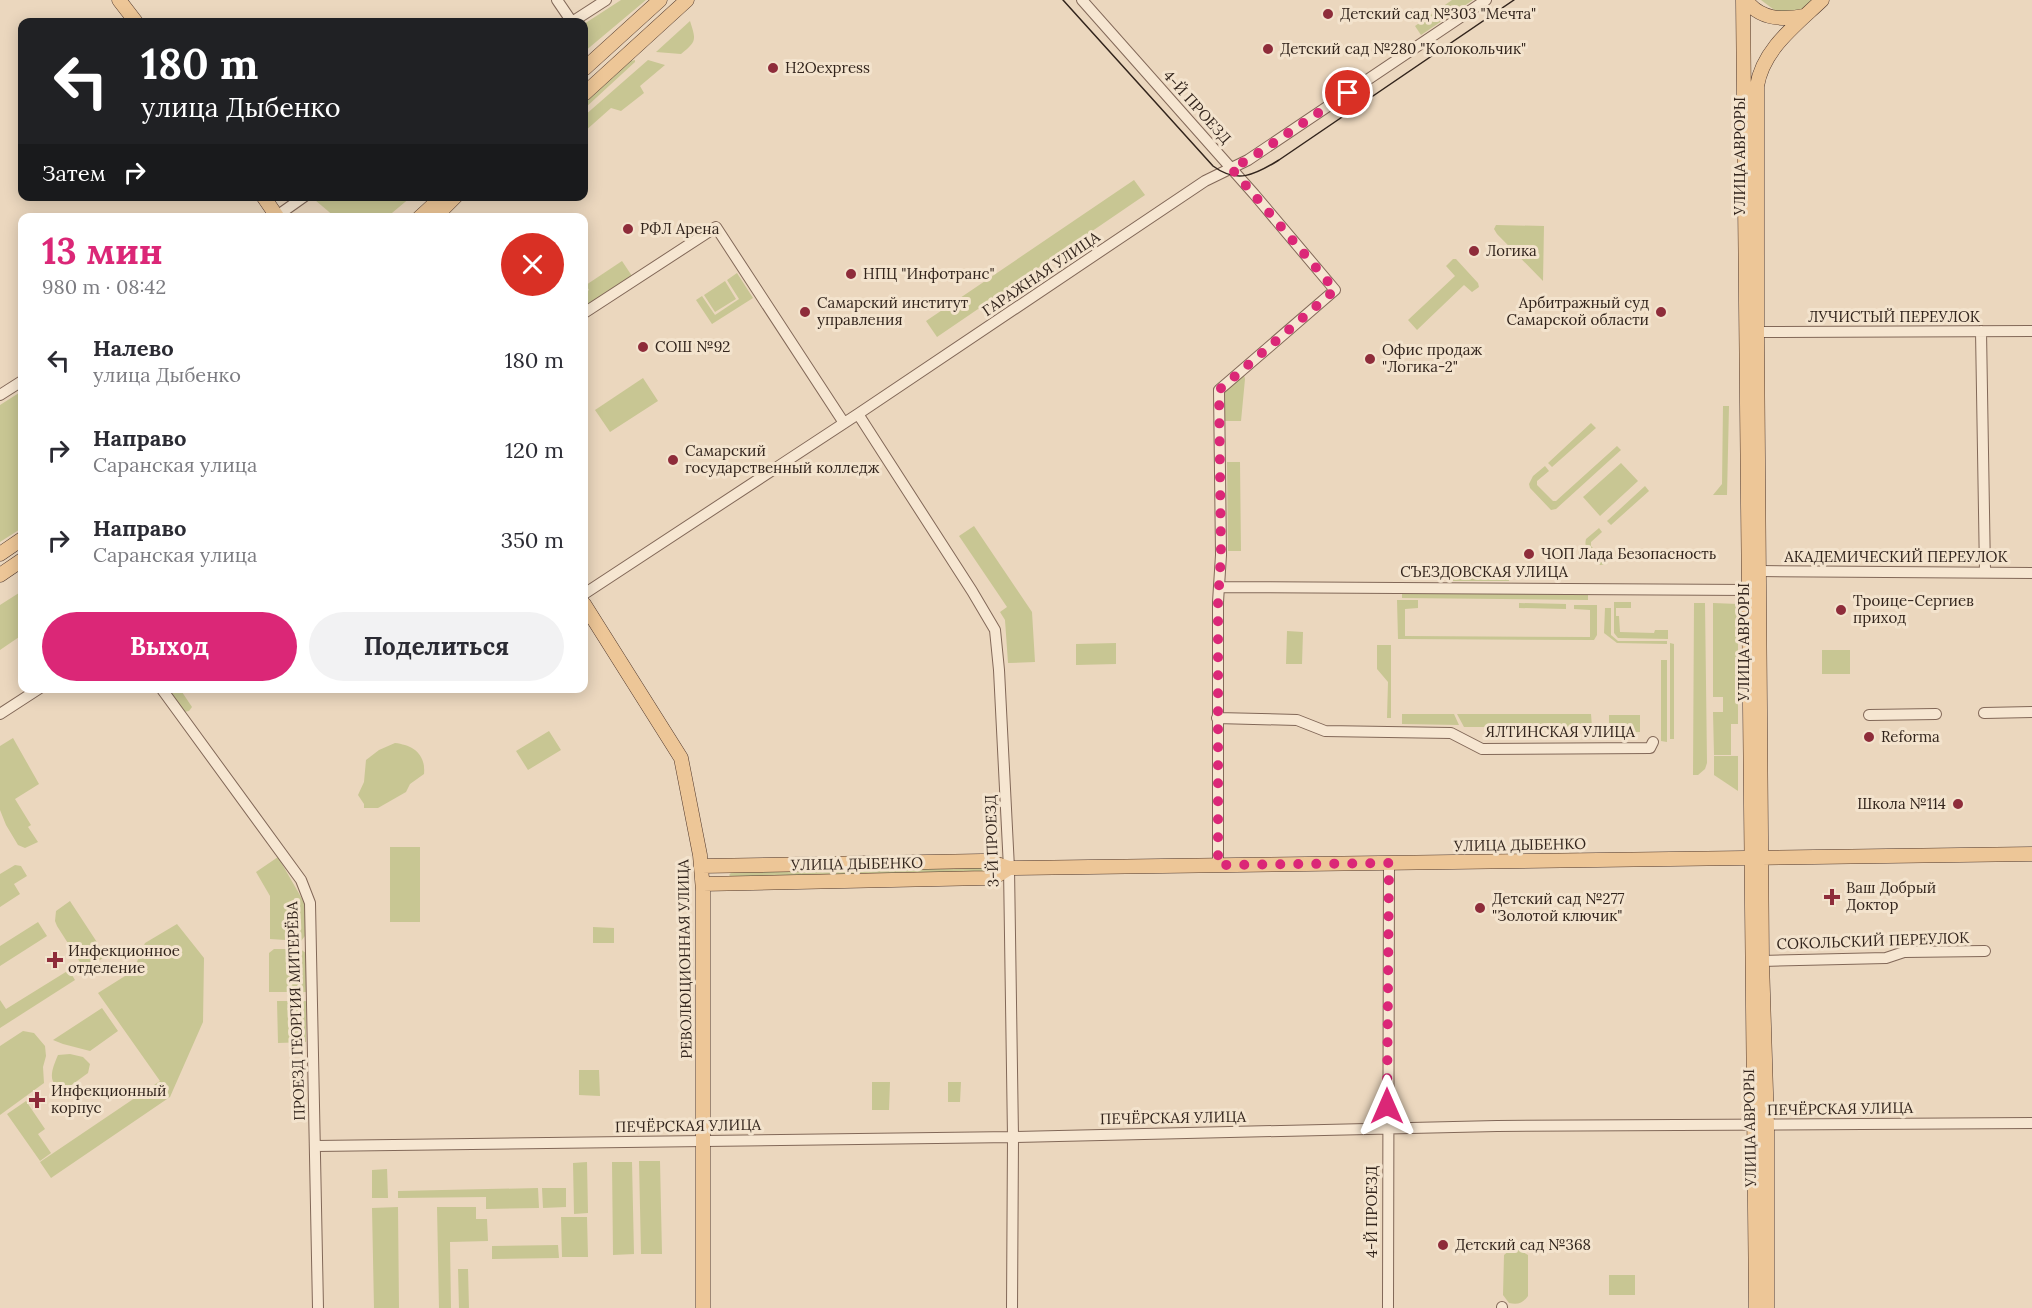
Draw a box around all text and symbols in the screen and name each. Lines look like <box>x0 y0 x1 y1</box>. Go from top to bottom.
place label: Детский сад №303 "Мечта" <box>1340 4 1536 23</box>
marker: Детский сад №303 "Мечта" <box>1321 7 1335 21</box>
text: 180 m <box>141 37 258 91</box>
place label: Детский сад №280 "Колокольчик" <box>1280 39 1526 58</box>
icon: left <box>42 42 120 120</box>
marker: Детский сад №280 "Колокольчик" <box>1261 42 1275 56</box>
place label: H2Oexpress <box>785 58 870 77</box>
marker: H2Oexpress <box>766 61 780 75</box>
street label: 4-Й ПРОЕЗД <box>1159 66 1235 147</box>
pin <box>1322 67 1373 118</box>
icon: arrive <box>1331 76 1364 109</box>
text: улица Дыбенко <box>141 90 341 124</box>
street label: УЛИЦА АВРОРЫ <box>1730 97 1749 216</box>
icon: right <box>118 156 151 189</box>
text: Затем <box>42 159 106 187</box>
place label: РФЛ Арена <box>640 219 720 238</box>
marker: РФЛ Арена <box>621 222 635 236</box>
street label: ГАРАЖНАЯ УЛИЦА <box>978 227 1104 320</box>
text: 13 мин <box>42 228 163 274</box>
button: close <box>501 233 564 296</box>
place label: Логика <box>1486 241 1537 260</box>
marker: Логика <box>1467 244 1481 258</box>
place label: НПЦ "Инфотранс" <box>863 264 995 283</box>
marker: НПЦ "Инфотранс" <box>844 267 858 281</box>
text: 980 m · 08:42 <box>42 274 166 299</box>
place label: Самарский институт управления <box>817 293 969 329</box>
place label: Арбитражный суд Самарской области <box>1507 293 1649 329</box>
marker: Самарский институт управления <box>798 305 812 319</box>
marker: Арбитражный суд Самарской области <box>1654 305 1668 319</box>
street label: ЛУЧИСТЫЙ ПЕРЕУЛОК <box>1808 307 1981 326</box>
text: Налево <box>93 334 174 362</box>
place label: СОШ №92 <box>655 337 730 356</box>
marker: СОШ №92 <box>636 340 650 354</box>
place label: Офис продаж "Логика-2" <box>1382 340 1482 376</box>
icon: left <box>42 344 75 377</box>
text: 180 m <box>505 346 564 374</box>
marker: Офис продаж "Логика-2" <box>1363 352 1377 366</box>
text: улица Дыбенко <box>93 362 241 387</box>
text: Направо <box>93 424 187 452</box>
icon: right <box>42 434 75 467</box>
text: 120 m <box>505 436 564 464</box>
place label: Самарский государственный колледж <box>685 441 880 477</box>
text: Саранская улица <box>93 452 257 477</box>
marker: Самарский государственный колледж <box>666 453 680 467</box>
text: Направо <box>93 514 187 542</box>
icon: right <box>42 524 75 557</box>
text: 350 m <box>501 526 564 554</box>
text: Саранская улица <box>93 542 257 567</box>
place label: ЧОП Лада Безопасность <box>1541 544 1716 563</box>
marker: ЧОП Лада Безопасность <box>1522 547 1536 561</box>
street label: АКАДЕМИЧЕСКИЙ ПЕРЕУЛОК <box>1783 547 2008 566</box>
street label: СЪЕЗДОВСКАЯ УЛИЦА <box>1400 562 1568 581</box>
street label: УЛИЦА АВРОРЫ <box>1734 583 1753 702</box>
place label: Троице-Сергиев приход <box>1853 591 1974 627</box>
marker: Троице-Сергиев приход <box>1834 603 1848 617</box>
button: Выход <box>42 612 297 681</box>
button: Поделиться <box>309 612 564 681</box>
street label: ЯЛТИНСКАЯ УЛИЦА <box>1485 722 1636 741</box>
place label: Reforma <box>1881 727 1940 746</box>
marker: Reforma <box>1862 730 1876 744</box>
place label: Школа №114 <box>1857 794 1946 813</box>
street label: 3-Й ПРОЕЗД <box>980 795 1003 888</box>
marker: Школа №114 <box>1951 797 1965 811</box>
street label: УЛИЦА ДЫБЕНКО <box>1453 834 1586 855</box>
street label: УЛИЦА ДЫБЕНКО <box>790 853 923 874</box>
street label: РЕВОЛЮЦИОННАЯ УЛИЦА <box>673 858 696 1059</box>
place label: Ваш Добрый Доктор <box>1846 878 1936 914</box>
marker: Ваш Добрый Доктор <box>1823 888 1841 906</box>
place label: Детский сад №277 "Золотой ключик" <box>1492 889 1625 925</box>
street label: ПРОЕЗД ГЕОРГИЯ МИТЕРЁВА <box>282 900 309 1121</box>
marker: Детский сад №277 "Золотой ключик" <box>1473 901 1487 915</box>
street label: СОКОЛЬСКИЙ ПЕРЕУЛОК <box>1776 928 1970 953</box>
place label: Инфекционное отделение <box>68 941 180 977</box>
marker: Инфекционное отделение <box>46 951 64 969</box>
street label: УЛИЦА АВРОРЫ <box>1739 1069 1760 1188</box>
position arrow <box>1355 1074 1419 1138</box>
place label: Инфекционный корпус <box>51 1081 167 1117</box>
marker: Инфекционный корпус <box>28 1091 46 1109</box>
street label: ПЕЧЁРСКАЯ УЛИЦА <box>1767 1098 1914 1119</box>
street label: ПЕЧЁРСКАЯ УЛИЦА <box>1100 1107 1247 1128</box>
street label: ПЕЧЁРСКАЯ УЛИЦА <box>615 1115 762 1136</box>
street label: 4-Й ПРОЕЗД <box>1362 1166 1381 1258</box>
place label: Детский сад №368 <box>1455 1235 1591 1254</box>
marker: Детский сад №368 <box>1436 1238 1450 1252</box>

